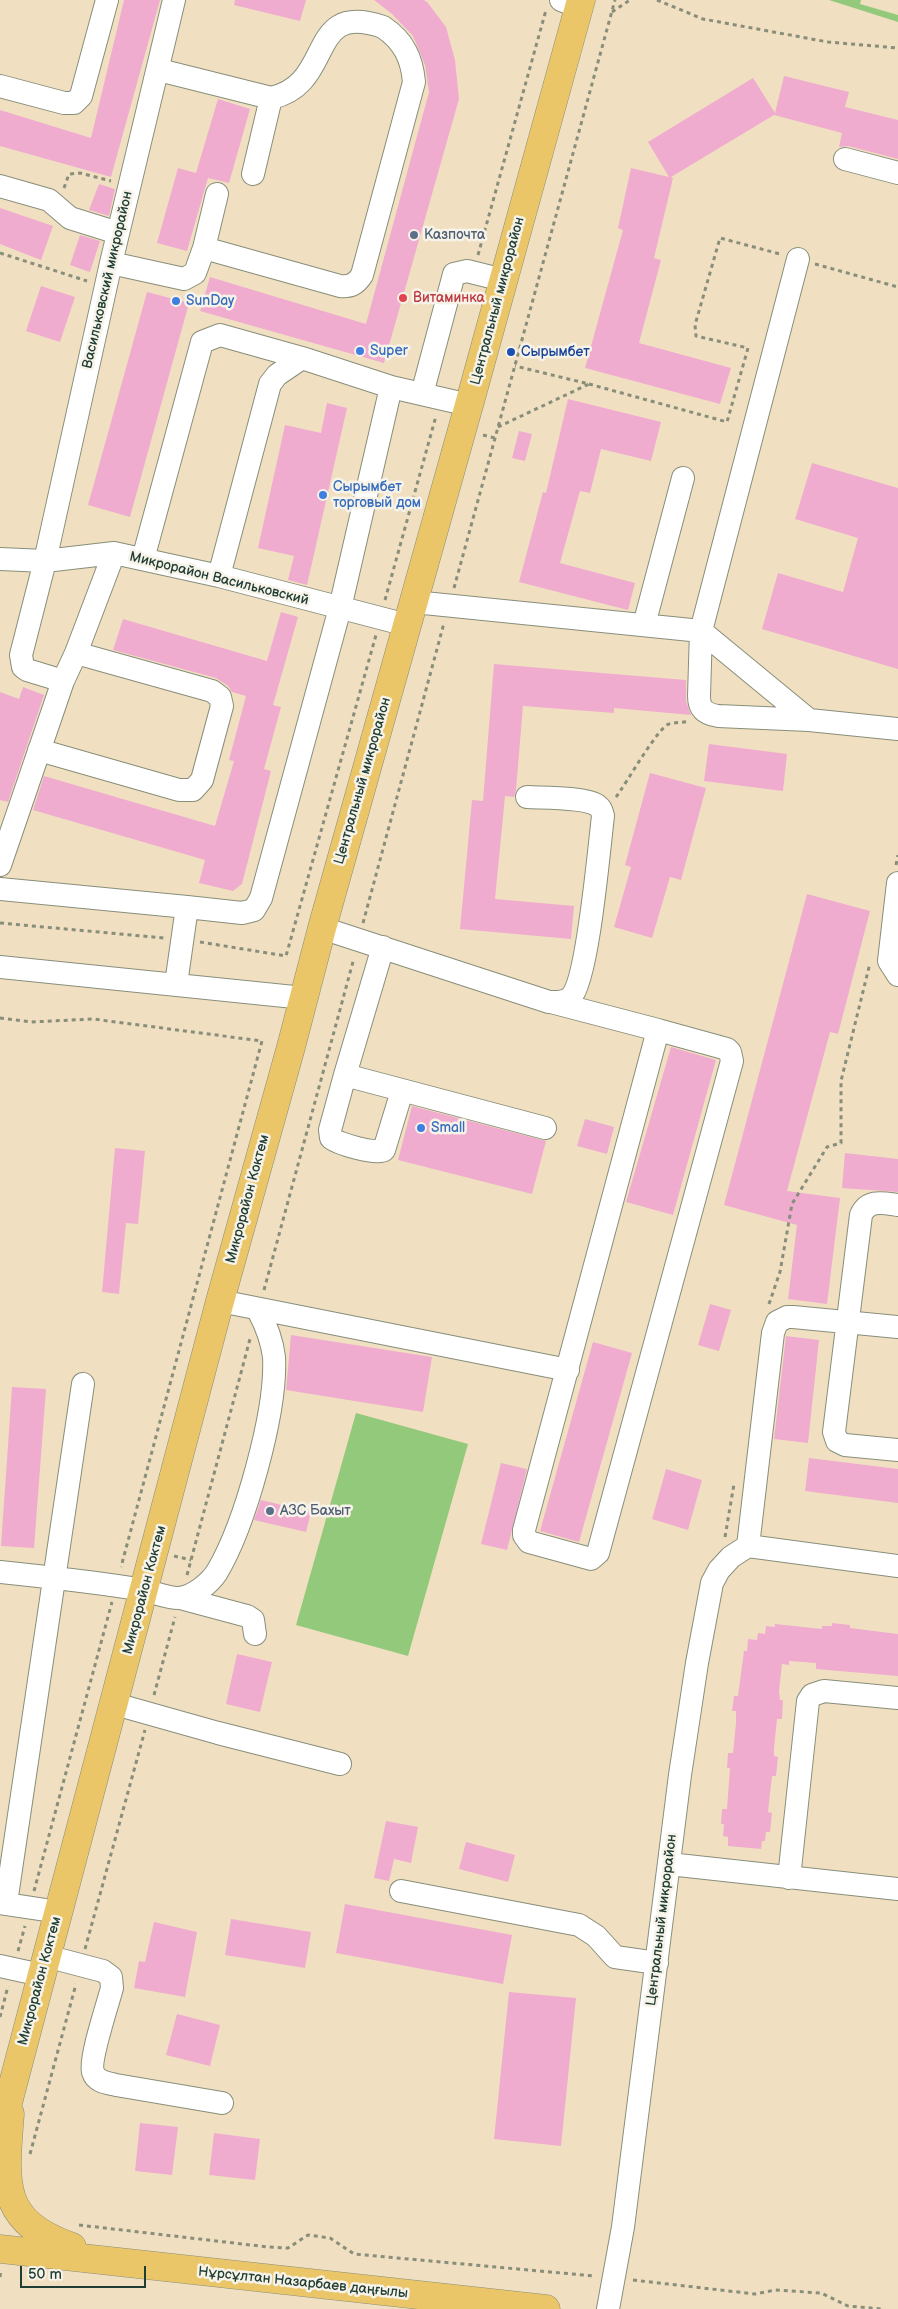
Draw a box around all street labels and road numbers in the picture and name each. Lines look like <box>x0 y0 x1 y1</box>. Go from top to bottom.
street label: Васильковский микрорайон <box>79 190 137 370</box>
street label: Центральный микрорайон <box>468 215 528 387</box>
street label: Микрорайон Васильковский <box>128 549 310 609</box>
street label: Центральный микрорайон <box>331 696 395 866</box>
street label: Микрорайон Коктем <box>223 1133 273 1265</box>
street label: Микрорайон Коктем <box>120 1524 170 1656</box>
street label: Центральный микрорайон <box>643 1833 681 2007</box>
street label: Микрорайон Коктем <box>15 1915 65 2047</box>
street label: Нұрсұлтан Назарбаев даңғылы <box>197 2264 409 2302</box>

